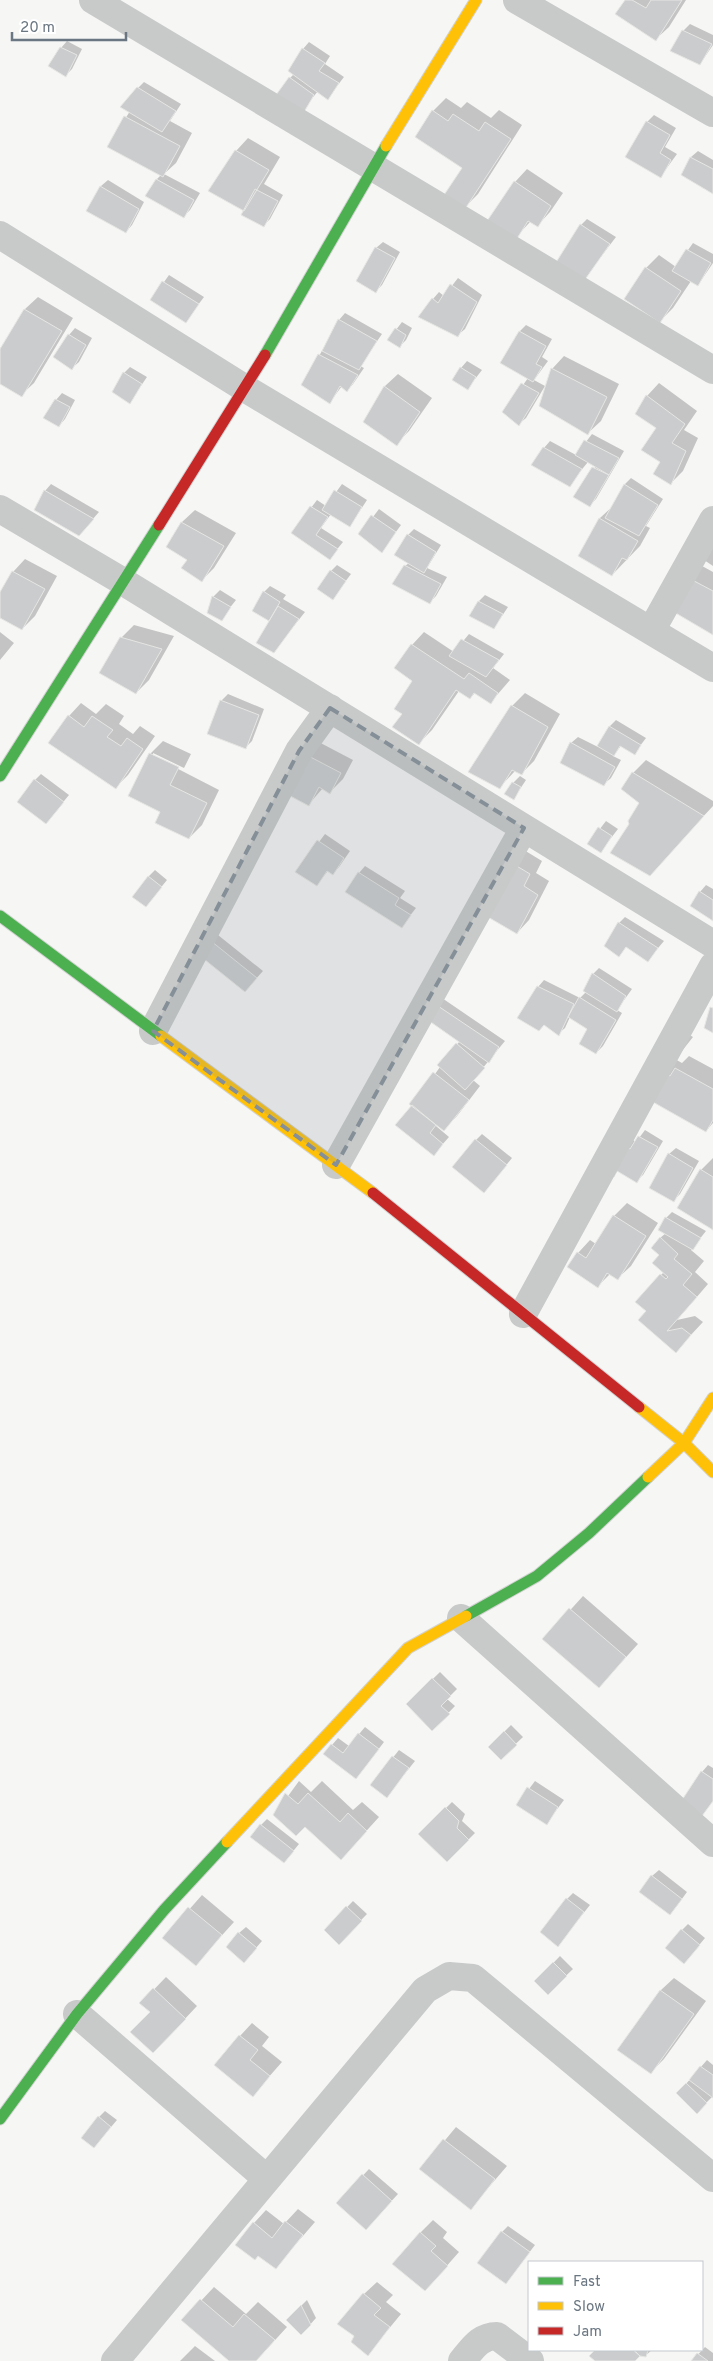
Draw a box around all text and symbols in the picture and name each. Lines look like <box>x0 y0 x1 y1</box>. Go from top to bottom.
scale bar <box>12 10 126 42</box>
text: 20 m <box>20 19 55 38</box>
legend <box>528 2261 703 2351</box>
text: Fast <box>573 2273 601 2292</box>
text: Slow <box>573 2298 605 2317</box>
text: Jam <box>573 2323 602 2342</box>

